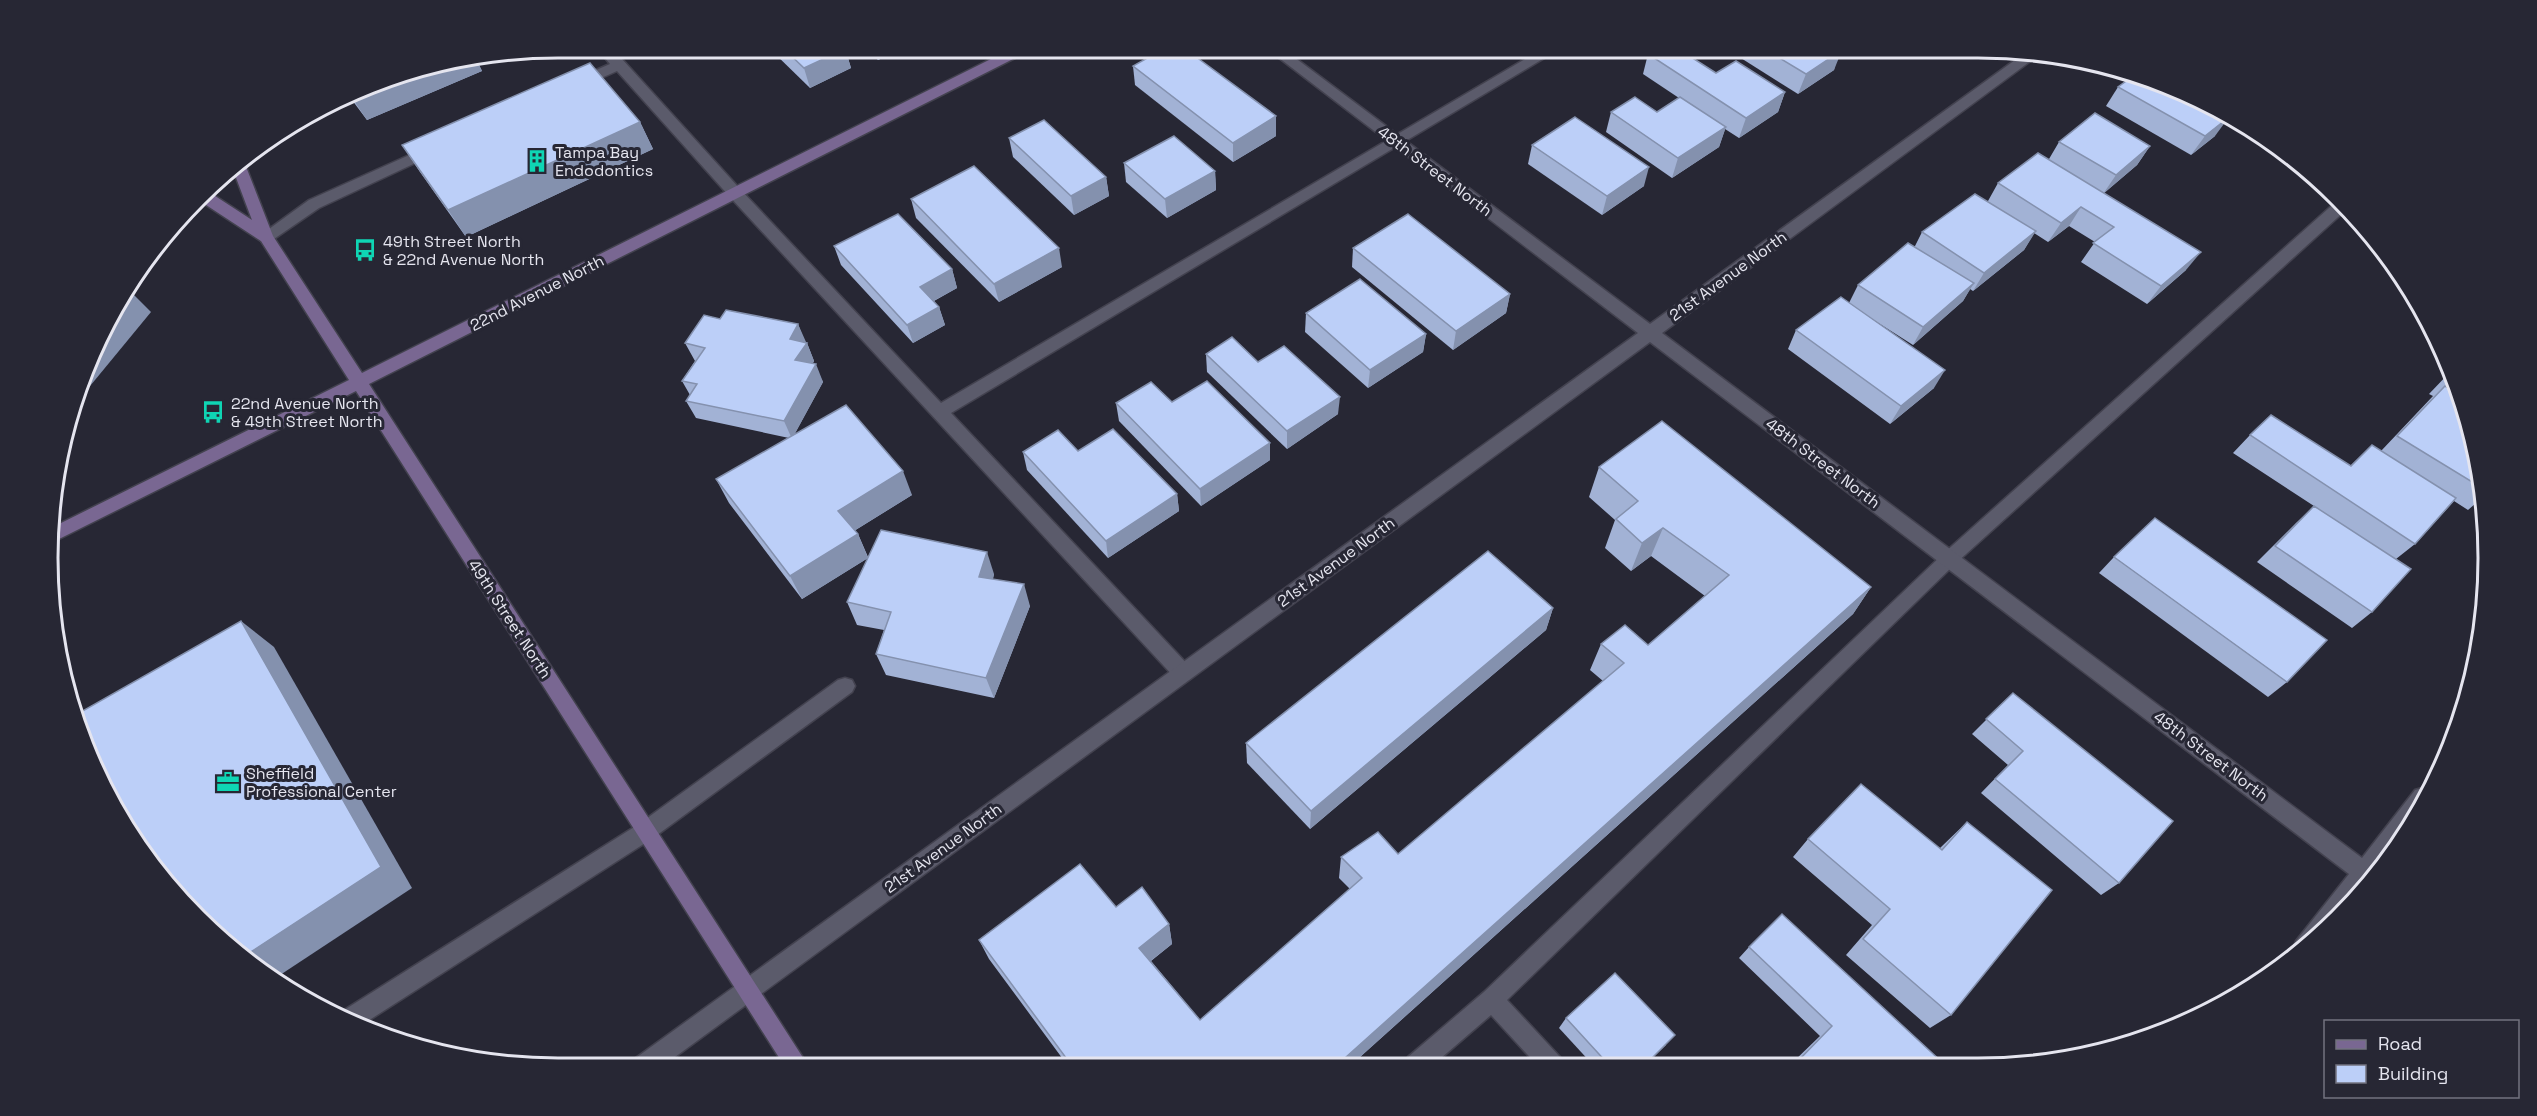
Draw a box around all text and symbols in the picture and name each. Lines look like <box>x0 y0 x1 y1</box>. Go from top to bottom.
street label: 48th Street North <box>1374 121 1496 221</box>
place label: Tampa Bay Endodontics <box>555 142 653 181</box>
building icon: Tampa Bay Endodontics <box>524 148 550 174</box>
street label: 21st Avenue North <box>1665 226 1791 326</box>
place label: 49th Street North & 22nd Avenue North <box>383 231 544 270</box>
bus stop icon: 49th Street North & 22nd Avenue North <box>352 237 378 263</box>
street label: 22nd Avenue North <box>466 250 608 336</box>
place label: 22nd Avenue North & 49th Street North <box>231 393 383 432</box>
bus stop icon: 22nd Avenue North & 49th Street North <box>200 399 226 425</box>
street label: 48th Street North <box>1762 413 1884 513</box>
street label: 21st Avenue North <box>1273 512 1399 612</box>
street label: 49th Street North <box>464 555 556 683</box>
street label: 48th Street North <box>2150 706 2272 806</box>
place label: Sheffield Professional Center <box>246 763 397 802</box>
office icon: Sheffield Professional Center <box>215 769 241 795</box>
street label: 21st Avenue North <box>880 798 1006 898</box>
legend <box>2324 1020 2519 1098</box>
text: Road <box>2378 1032 2422 1055</box>
text: Building <box>2378 1062 2448 1085</box>

